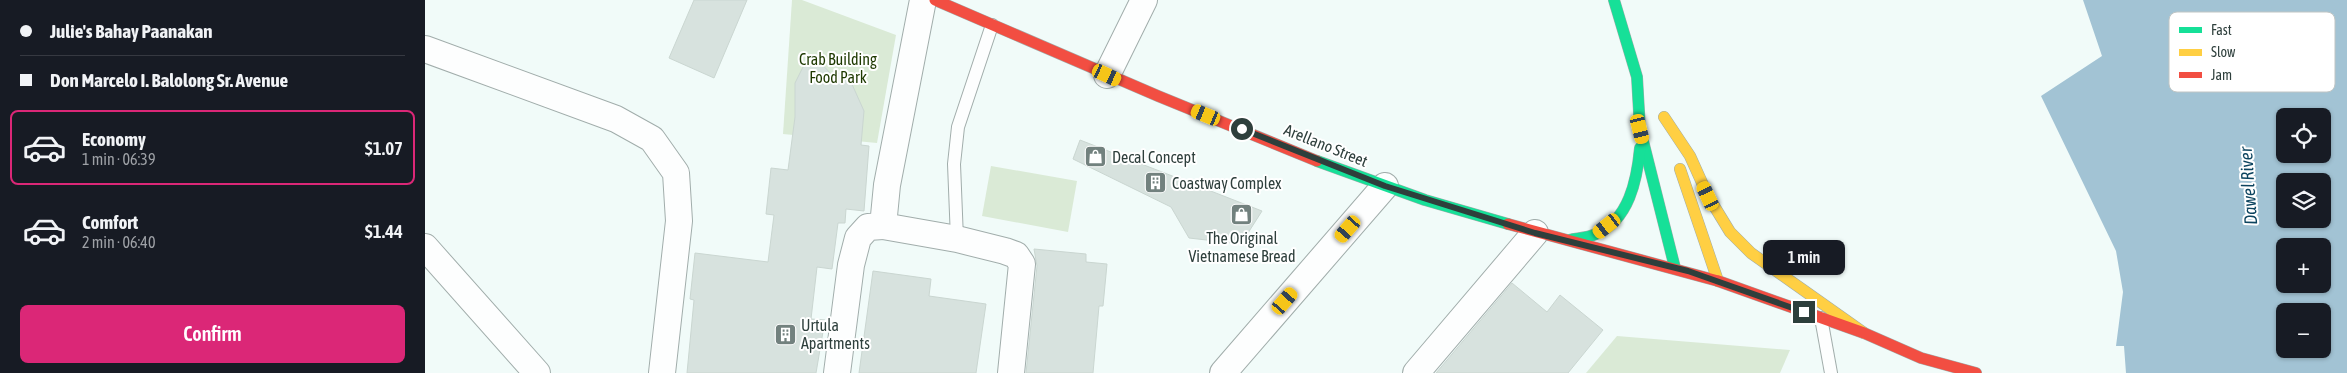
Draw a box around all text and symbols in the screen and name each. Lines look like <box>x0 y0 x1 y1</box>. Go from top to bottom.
legend <box>2169 12 2335 92</box>
text: Julie's Bahay Paanakan <box>50 20 213 42</box>
text: Fast <box>2211 22 2232 38</box>
text: Slow <box>2211 44 2236 60</box>
park label: Crab Building Food Park <box>799 50 877 86</box>
car <box>1090 62 1123 88</box>
text: Jam <box>2211 67 2232 83</box>
text: Don Marcelo I. Balolong Sr. Avenue <box>50 69 288 91</box>
car <box>1189 102 1222 128</box>
map controls <box>2276 108 2331 358</box>
button: locate <box>2276 108 2331 163</box>
car <box>1629 113 1650 145</box>
route start <box>1231 118 1253 140</box>
street label: Arellano Street <box>1282 120 1371 170</box>
icon: car <box>22 125 67 170</box>
text: Economy <box>82 128 146 150</box>
text: $1.07 <box>365 137 403 159</box>
shop icon: Decal Concept <box>1084 145 1108 169</box>
water label: Dawel River <box>2235 146 2261 226</box>
place label: Decal Concept <box>1112 148 1196 167</box>
text: 1 min · 06:39 <box>82 150 155 168</box>
building icon: Coastway Complex <box>1144 171 1168 195</box>
button: layers <box>2276 173 2331 228</box>
place label: Coastway Complex <box>1172 174 1282 193</box>
car <box>1694 179 1721 213</box>
shop icon: The Original Vietnamese Bread <box>1230 202 1254 226</box>
icon: car <box>22 208 67 253</box>
text: Comfort <box>82 211 138 233</box>
car <box>1590 211 1623 241</box>
car <box>1332 213 1363 245</box>
text: $1.44 <box>365 220 403 242</box>
place label: The Original Vietnamese Bread <box>1188 229 1296 265</box>
text: 2 min · 06:40 <box>82 233 155 251</box>
button: + <box>2276 238 2331 293</box>
callout: 1 min <box>1763 240 1845 274</box>
text: 1 min <box>1788 248 1820 266</box>
car <box>1269 285 1300 317</box>
route end <box>1793 301 1815 323</box>
button: − <box>2276 303 2331 358</box>
button: Confirm <box>20 305 405 363</box>
place label: Urtula Apartments <box>801 316 870 353</box>
building icon: Urtula Apartments <box>773 322 797 346</box>

